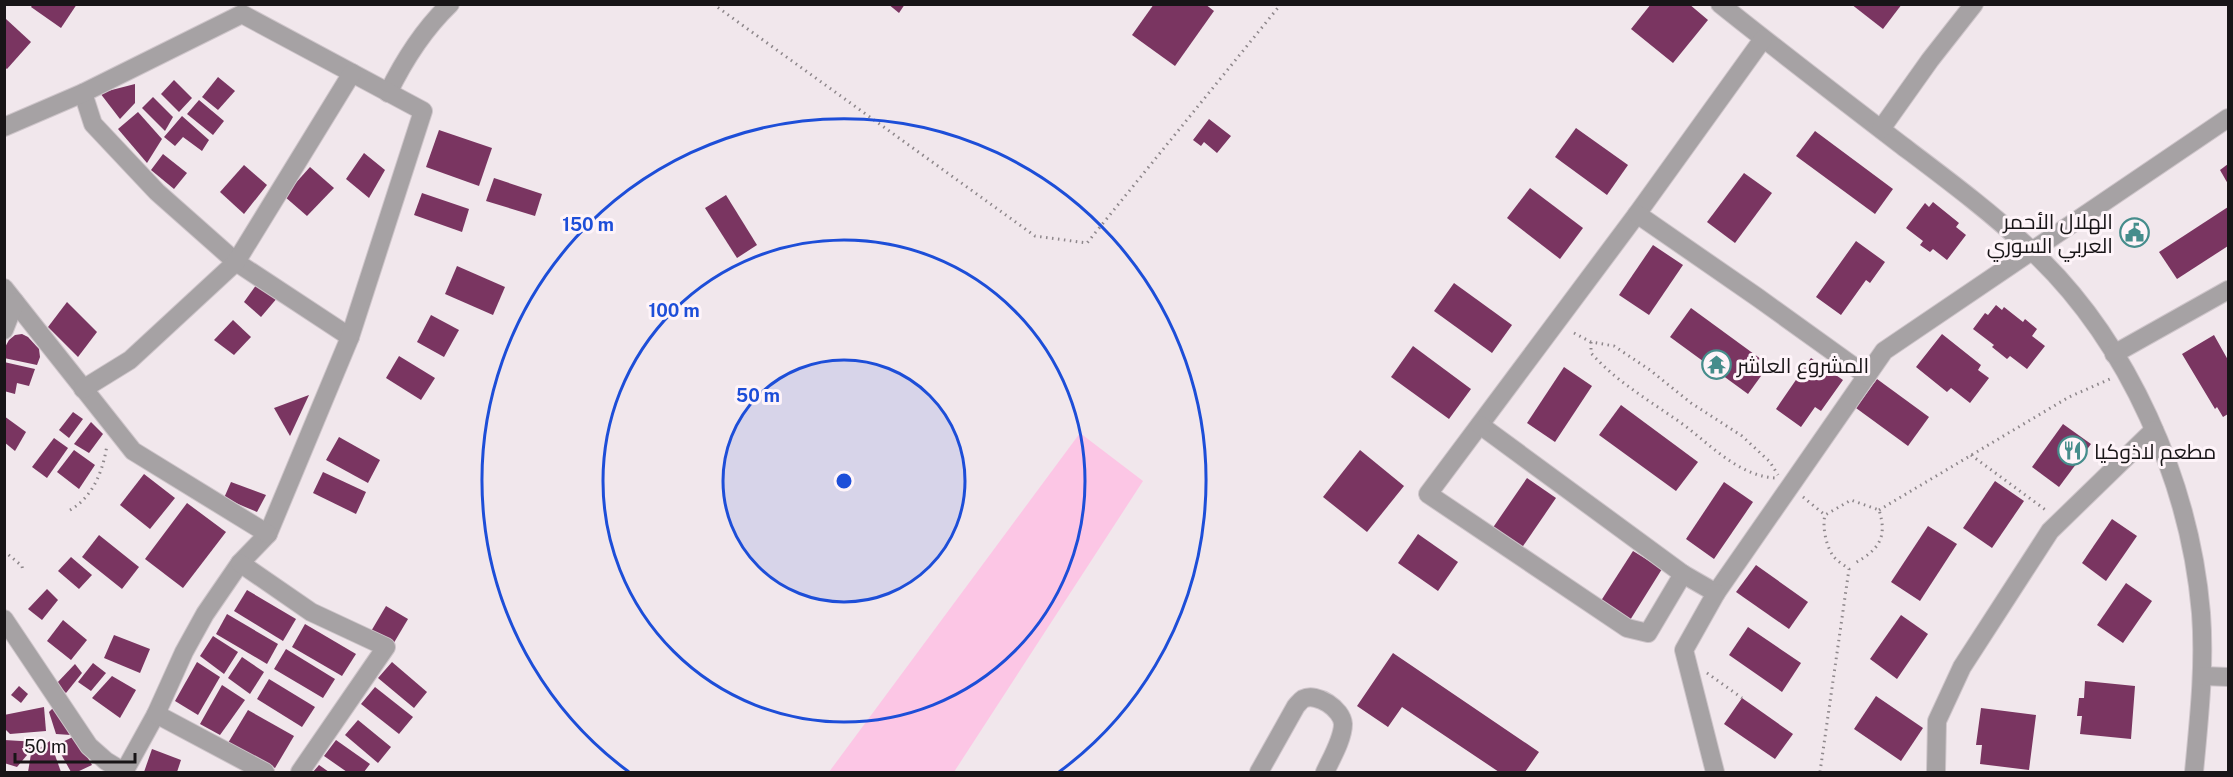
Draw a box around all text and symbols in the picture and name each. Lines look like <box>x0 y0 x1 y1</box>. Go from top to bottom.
place label: الهلال الأحمر العربي السوري <box>1987 209 2113 262</box>
text: 150 m <box>562 214 614 235</box>
public building icon: الهلال الأحمر العربي السوري <box>2118 217 2150 249</box>
text: 100 m <box>648 300 700 321</box>
temple icon: المشروع العاشر <box>1700 349 1732 381</box>
place label: المشروع العاشر <box>1736 353 1869 380</box>
text: 50 m <box>736 385 780 406</box>
restaurant icon: مطعم لاذوكيا <box>2057 435 2089 467</box>
place label: مطعم لاذوكيا <box>2094 439 2216 466</box>
centre of rings <box>834 471 854 491</box>
scale bar <box>15 726 135 764</box>
text: 50 m <box>24 736 67 757</box>

